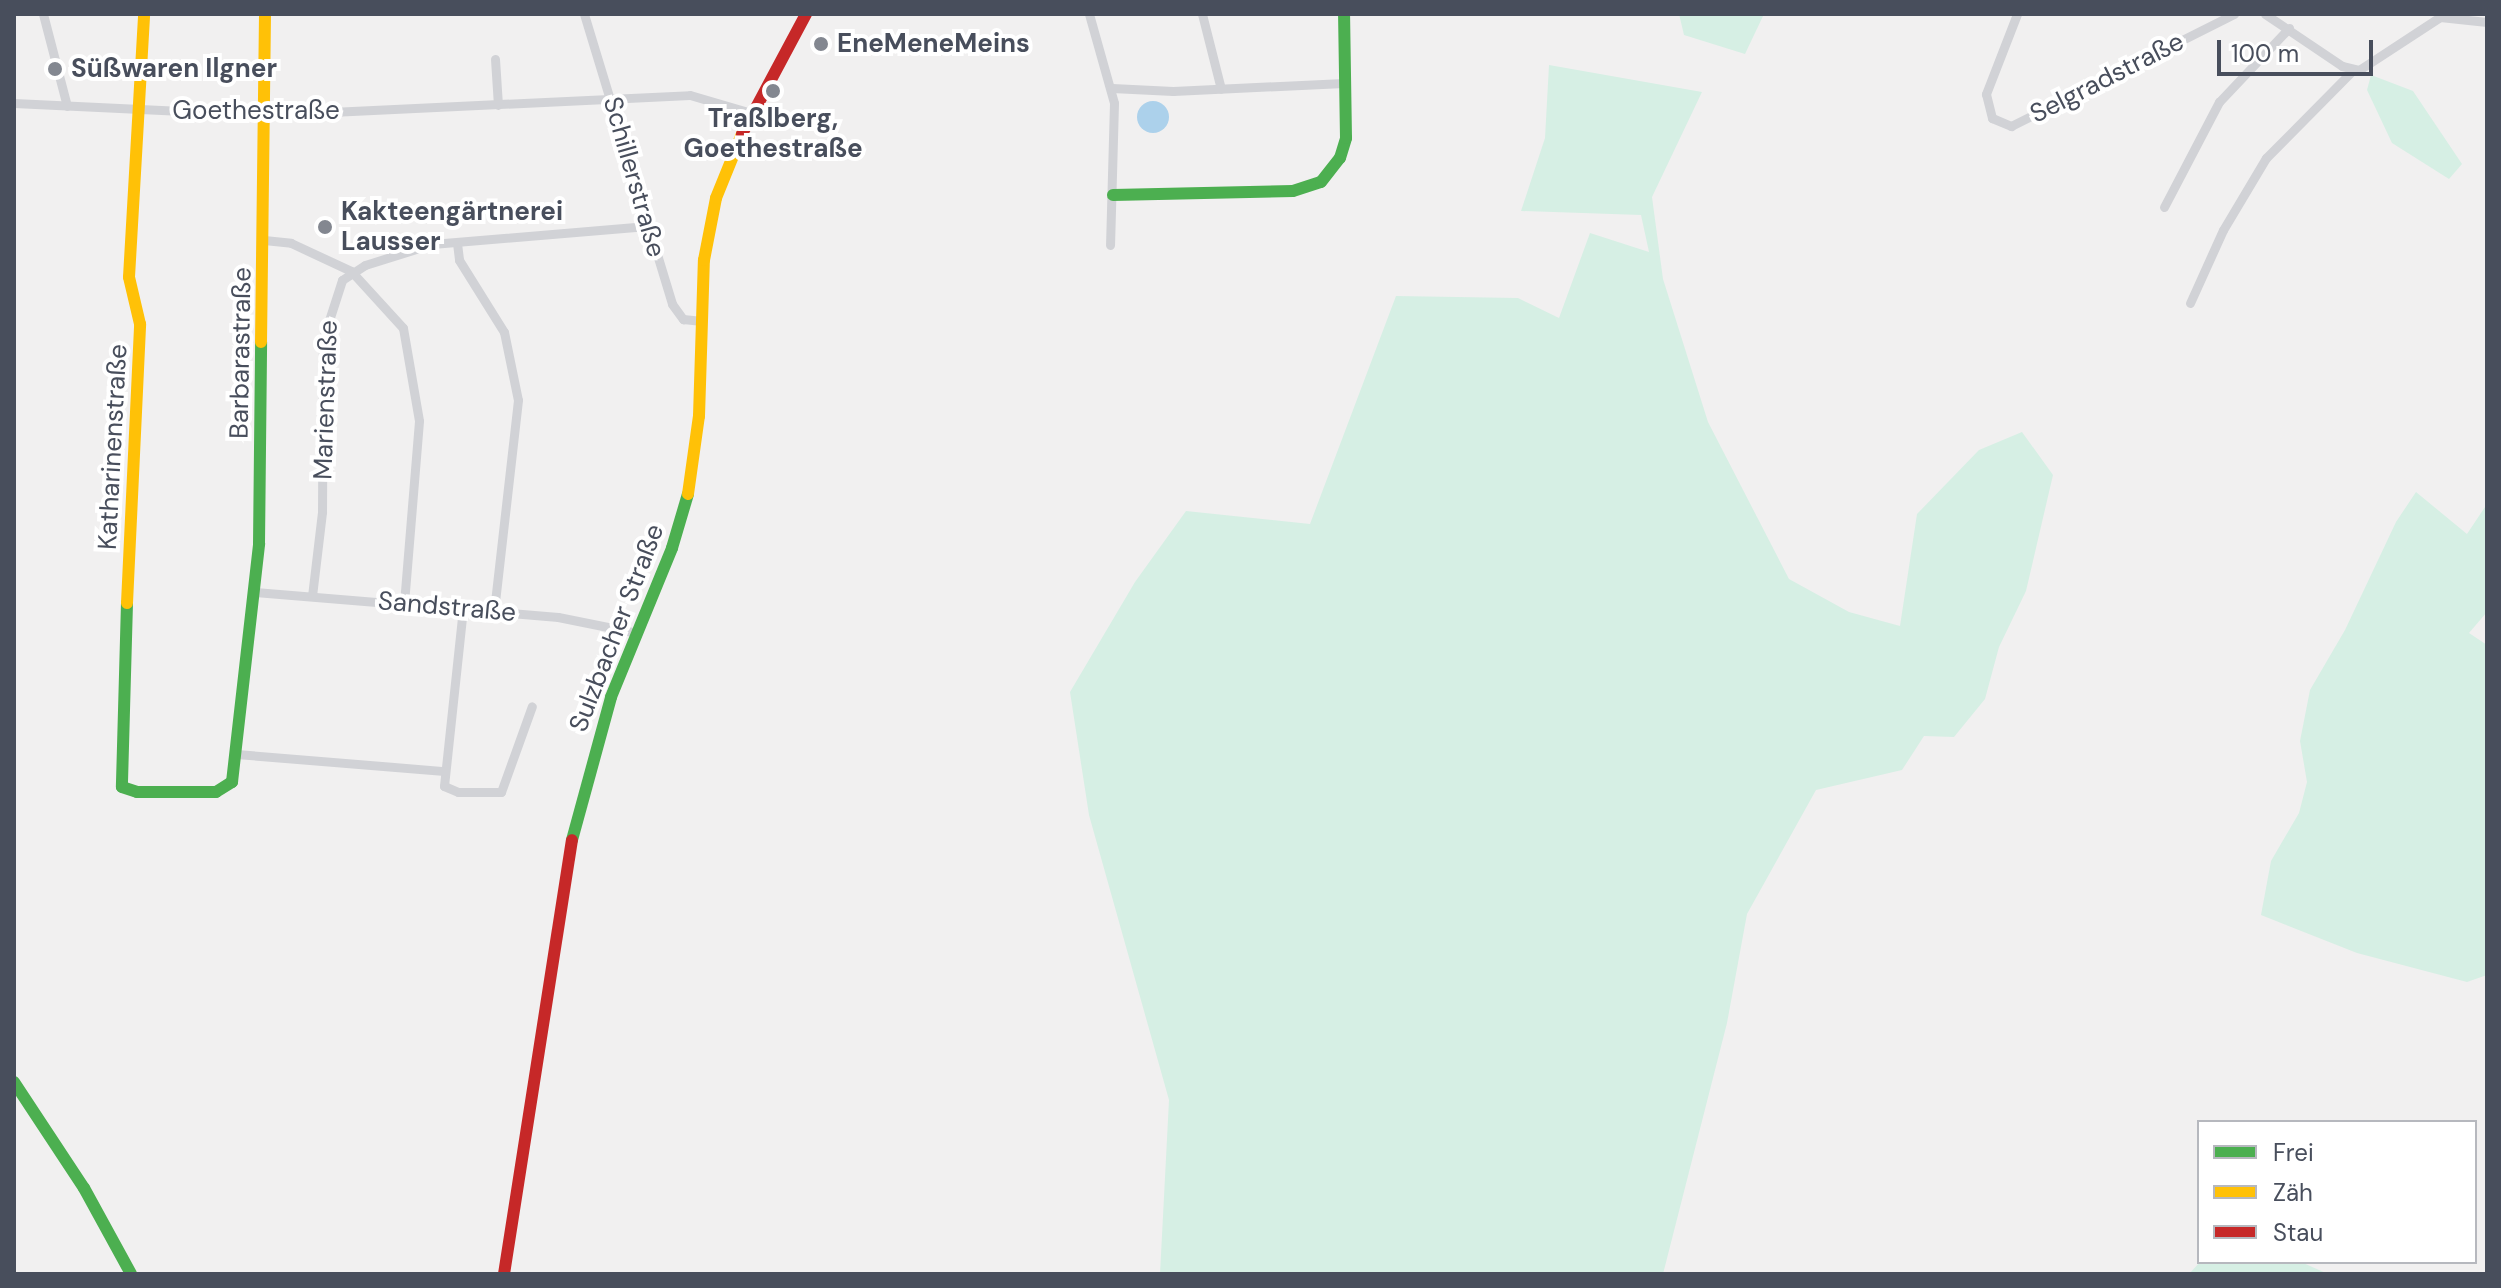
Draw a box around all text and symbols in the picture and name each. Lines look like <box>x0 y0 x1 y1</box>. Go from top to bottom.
scale bar <box>2221 24 2377 74</box>
street label: Selgradstraße <box>2025 26 2189 130</box>
place label: EneMeneMeins <box>837 28 1030 60</box>
marker: EneMeneMeins <box>812 35 830 53</box>
text: 100 m <box>2231 38 2299 69</box>
place label: Süßwaren Ilgner <box>71 53 277 85</box>
marker: Süßwaren Ilgner <box>46 60 64 78</box>
marker: Traßlberg, Goethestraße <box>764 82 782 100</box>
street label: Schillerstraße <box>596 93 672 261</box>
street label: Goethestraße <box>172 95 340 127</box>
place label: Traßlberg, Goethestraße <box>683 103 863 164</box>
place label: Kakteengärtnerei Lausser <box>341 196 563 258</box>
marker: Kakteengärtnerei Lausser <box>316 218 334 236</box>
street label: Barbarastraße <box>224 267 258 439</box>
street label: Marienstraße <box>308 320 344 480</box>
street label: Katharinenstraße <box>92 343 134 551</box>
street label: Sulzbacher Straße <box>563 520 671 736</box>
street label: Sandstraße <box>377 585 517 629</box>
legend <box>2197 1120 2477 1264</box>
text: Frei <box>2273 1137 2314 1168</box>
text: Zäh <box>2273 1177 2313 1208</box>
text: Stau <box>2273 1217 2323 1248</box>

